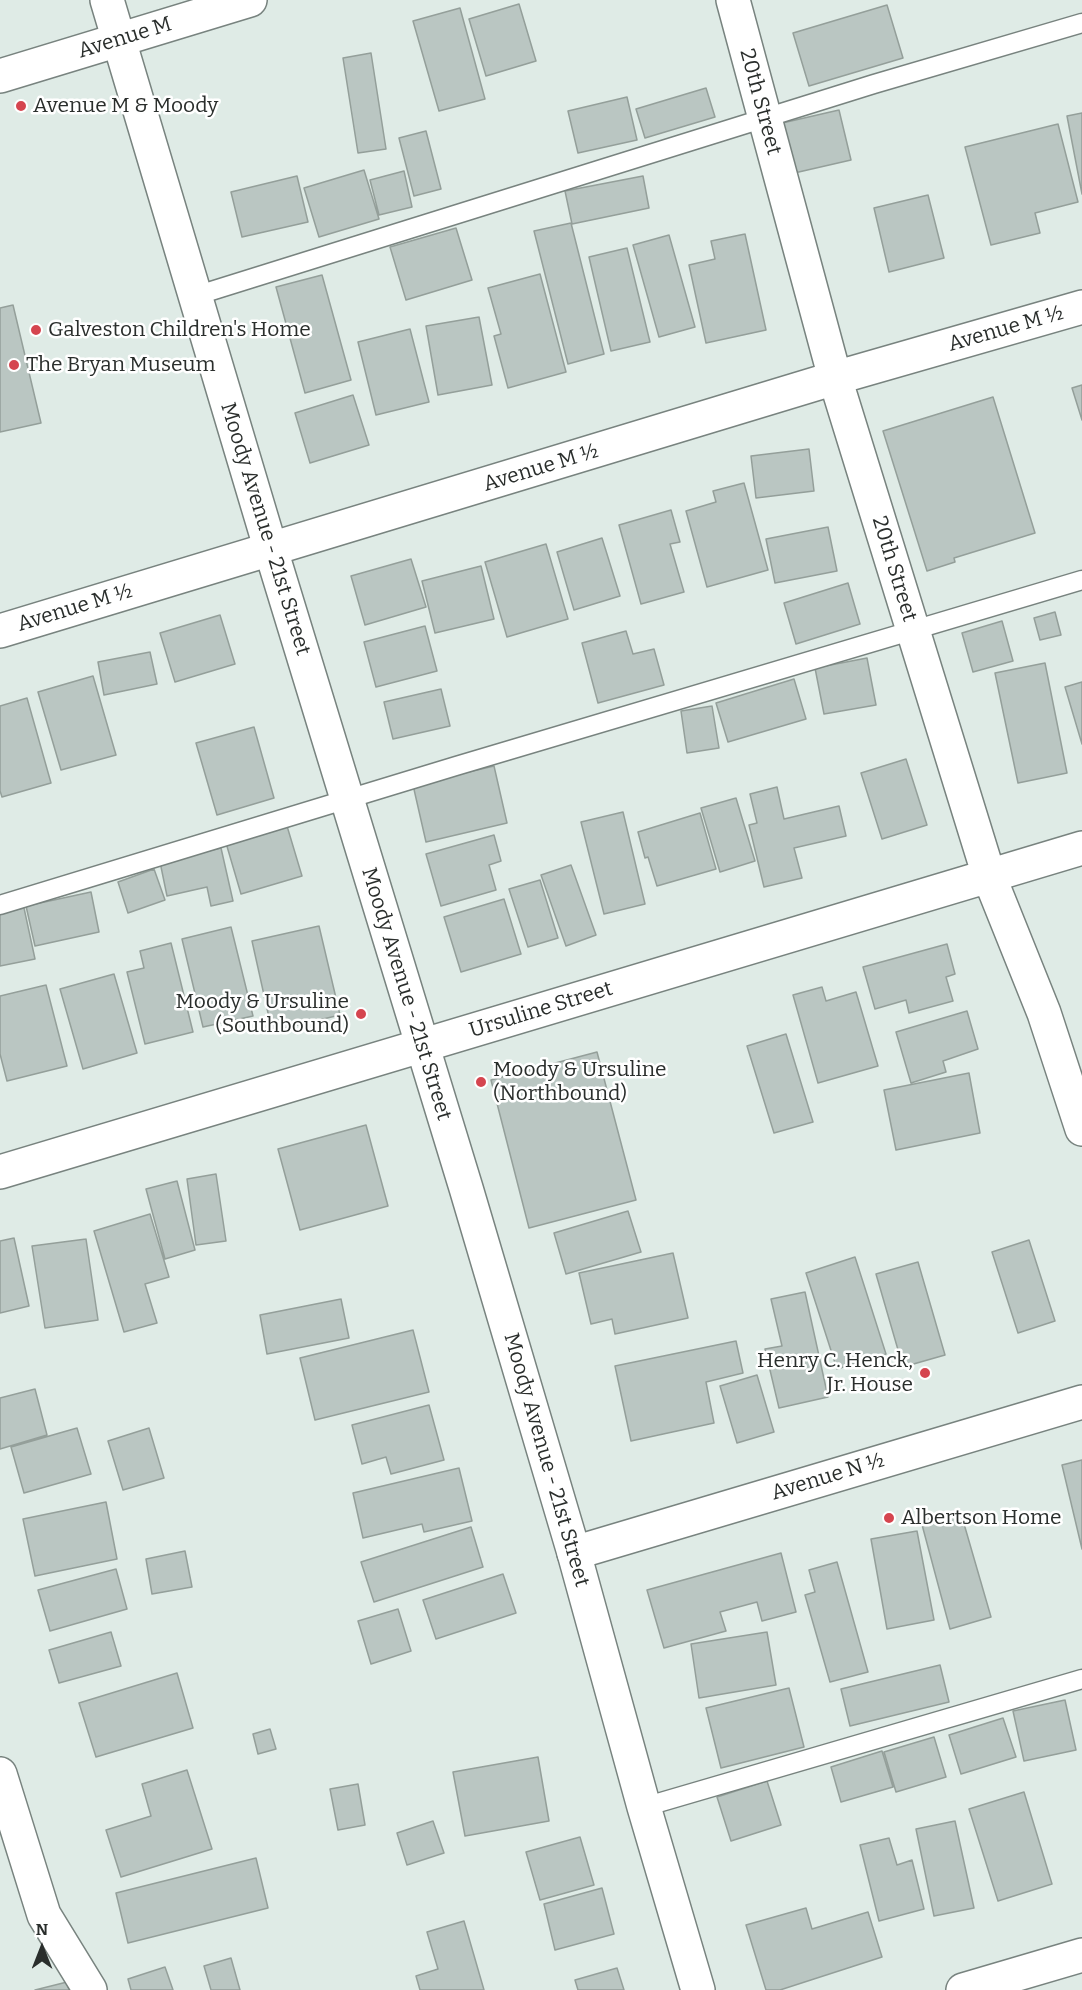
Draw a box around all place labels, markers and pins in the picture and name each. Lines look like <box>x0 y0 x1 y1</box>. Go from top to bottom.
place label: Avenue M & Moody <box>33 93 218 119</box>
marker: Avenue M & Moody <box>14 99 28 113</box>
place label: Galveston Children's Home <box>48 317 311 343</box>
marker: Galveston Children's Home <box>29 323 43 337</box>
place label: The Bryan Museum <box>26 352 215 378</box>
marker: The Bryan Museum <box>7 358 21 372</box>
place label: Moody & Ursuline (Southbound) <box>175 989 349 1039</box>
marker: Moody & Ursuline (Southbound) <box>354 1007 368 1021</box>
place label: Moody & Ursuline (Northbound) <box>493 1057 667 1107</box>
marker: Moody & Ursuline (Northbound) <box>474 1075 488 1089</box>
place label: Henry C. Henck, Jr. House <box>757 1348 913 1398</box>
marker: Henry C. Henck, Jr. House <box>918 1366 932 1380</box>
place label: Albertson Home <box>901 1505 1062 1531</box>
marker: Albertson Home <box>882 1511 896 1525</box>

